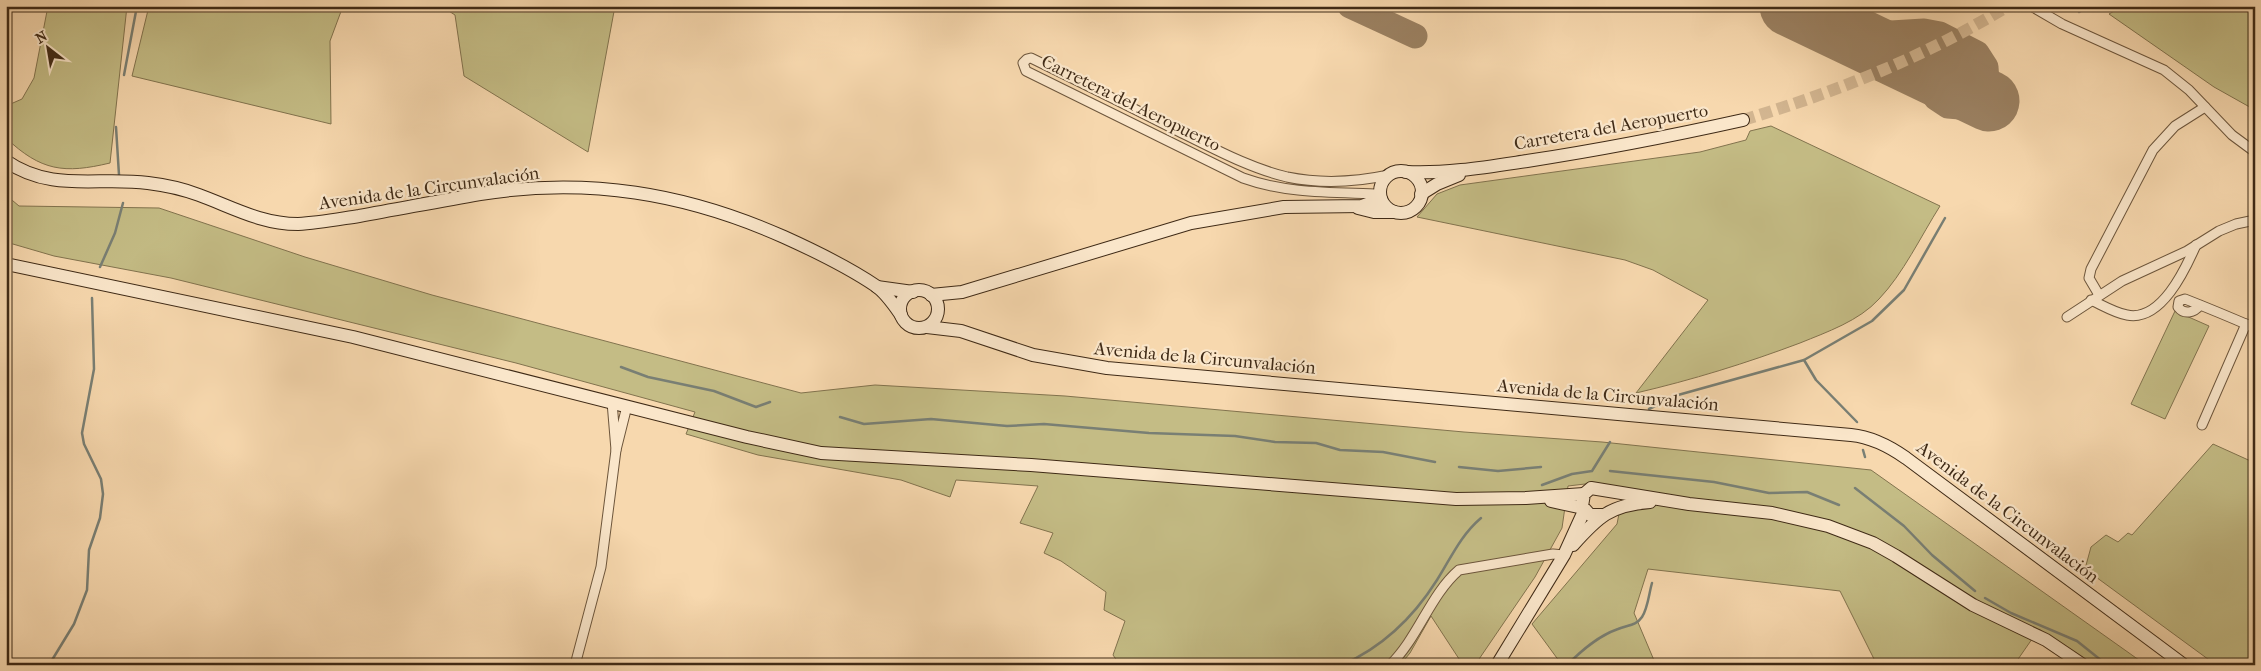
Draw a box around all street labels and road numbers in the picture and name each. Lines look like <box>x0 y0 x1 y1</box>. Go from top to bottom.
street label: Carretera del Aeropuerto <box>1038 51 1224 156</box>
street label: Carretera del Aeropuerto <box>1513 100 1710 155</box>
street label: Avenida de la Circunvalación <box>317 163 541 215</box>
street label: Avenida de la Circunvalación <box>1092 338 1317 379</box>
street label: Avenida de la Circunvalación <box>1495 375 1720 416</box>
street label: Avenida de la Circunvalación <box>1912 436 2103 588</box>

